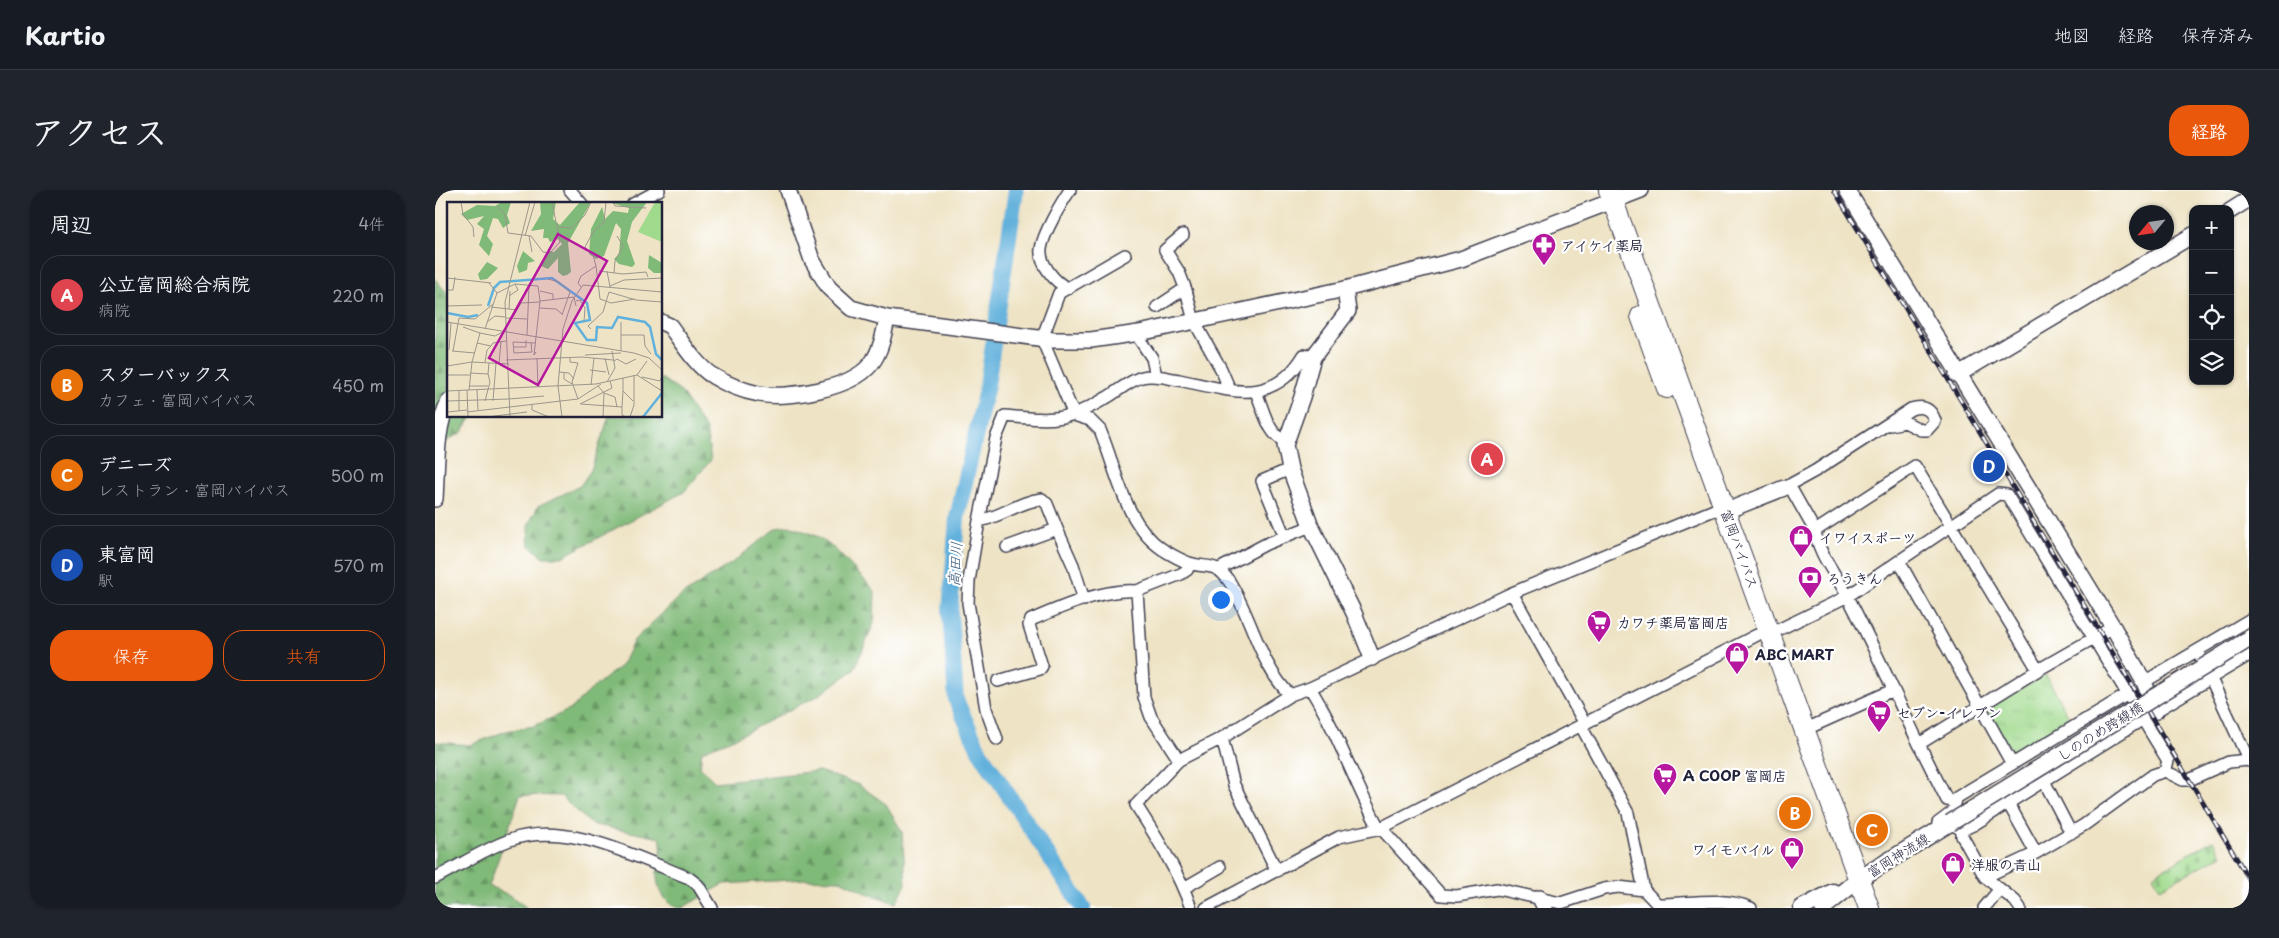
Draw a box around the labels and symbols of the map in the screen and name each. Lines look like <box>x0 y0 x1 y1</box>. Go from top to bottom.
inset map <box>447 202 663 418</box>
north arrow <box>2129 205 2174 250</box>
pharmacy icon: アイケイ薬局 <box>1531 232 1557 266</box>
place label: アイケイ薬局 <box>1561 235 1643 256</box>
pin: A <box>1471 440 1503 478</box>
pin: D <box>1973 447 2005 485</box>
street label: 富岡バイパス <box>1716 506 1764 592</box>
shop icon: イワイスポーツ <box>1788 524 1814 558</box>
place label: イワイスポーツ <box>1819 527 1916 548</box>
water label: 高田川 <box>941 541 967 587</box>
bank icon: ろうきん <box>1797 565 1823 599</box>
place label: ろうきん <box>1827 568 1883 589</box>
your location <box>1208 587 1234 613</box>
supermarket icon: カワチ薬局富岡店 <box>1586 609 1612 643</box>
place label: カワチ薬局富岡店 <box>1617 612 1729 633</box>
shop icon: ABC MART <box>1724 641 1750 675</box>
place label: ABC MART <box>1754 644 1834 665</box>
street label: しののめ跨線橋 <box>2053 696 2147 766</box>
supermarket icon: セブン-イレブン <box>1866 699 1892 733</box>
place label: セブン-イレブン <box>1897 702 2002 723</box>
supermarket icon: A COOP 富岡店 <box>1652 762 1678 796</box>
place label: A COOP 富岡店 <box>1683 765 1787 786</box>
pin: B <box>1779 794 1811 832</box>
pin: C <box>1856 811 1888 849</box>
street label: 富岡神流線 <box>1863 828 1933 882</box>
shop icon: ワイモバイル <box>1779 836 1805 870</box>
place label: ワイモバイル <box>1692 839 1775 860</box>
shop icon: 洋服の青山 <box>1940 851 1966 885</box>
place label: 洋服の青山 <box>1971 854 2041 875</box>

